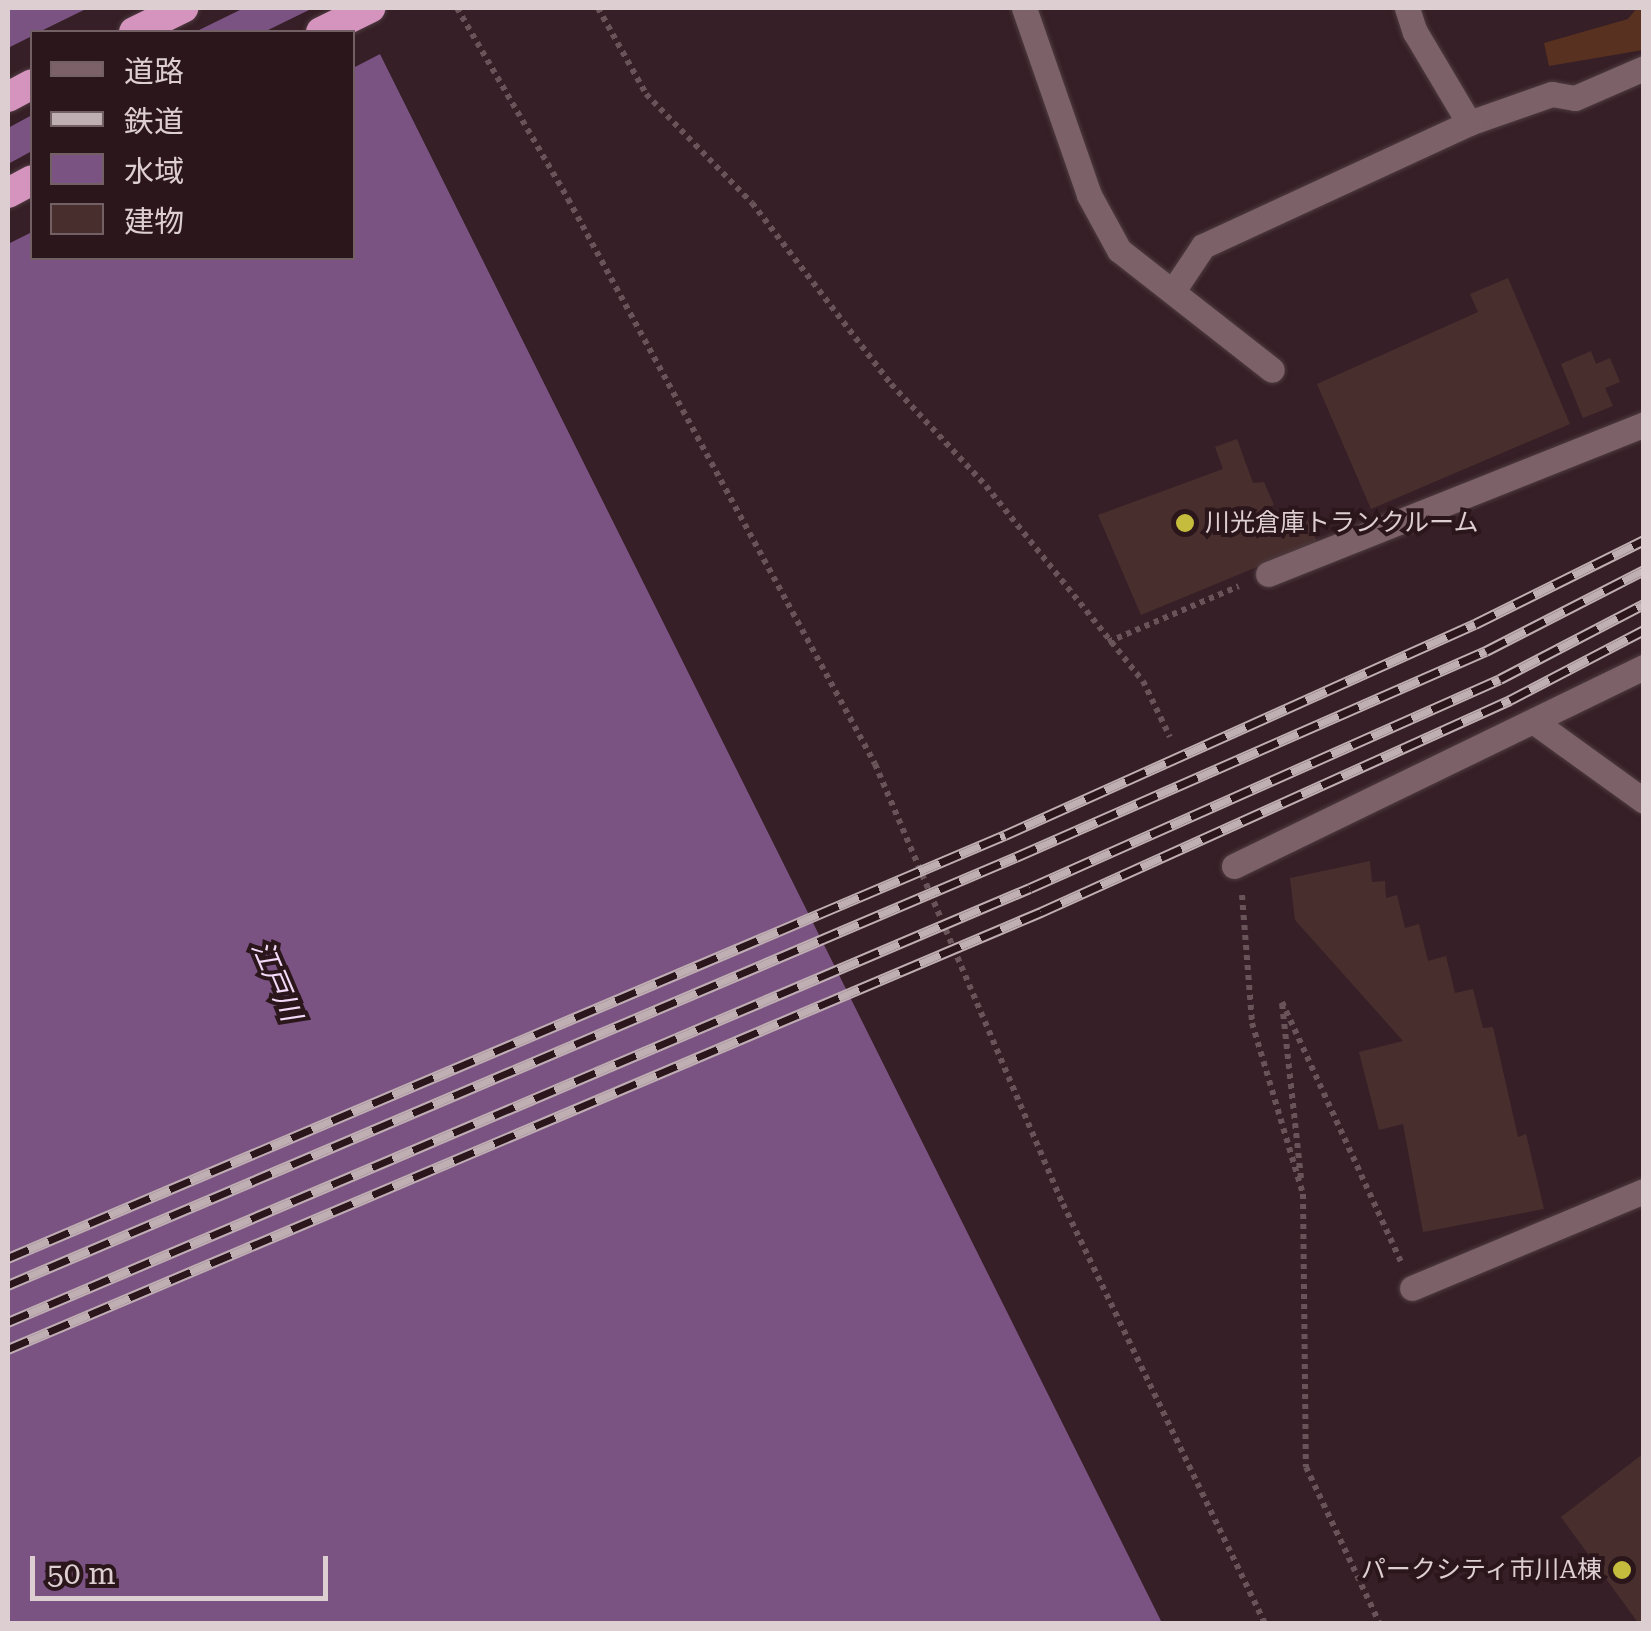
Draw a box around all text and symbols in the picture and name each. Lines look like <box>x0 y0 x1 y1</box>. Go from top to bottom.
legend <box>30 30 355 260</box>
text: 道路 <box>124 54 184 89</box>
text: 鉄道 <box>124 104 184 139</box>
text: 水域 <box>124 154 184 189</box>
text: 建物 <box>124 204 184 239</box>
place label: 川光倉庫トランクルーム <box>1205 508 1480 538</box>
marker: 川光倉庫トランクルーム <box>1174 512 1196 534</box>
water label: 江戸川 <box>244 936 308 1026</box>
scale bar <box>35 1536 332 1598</box>
place label: パークシティ市川A棟 <box>1360 1555 1602 1585</box>
text: 50 m <box>47 1556 116 1591</box>
marker: パークシティ市川A棟 <box>1611 1559 1633 1581</box>

